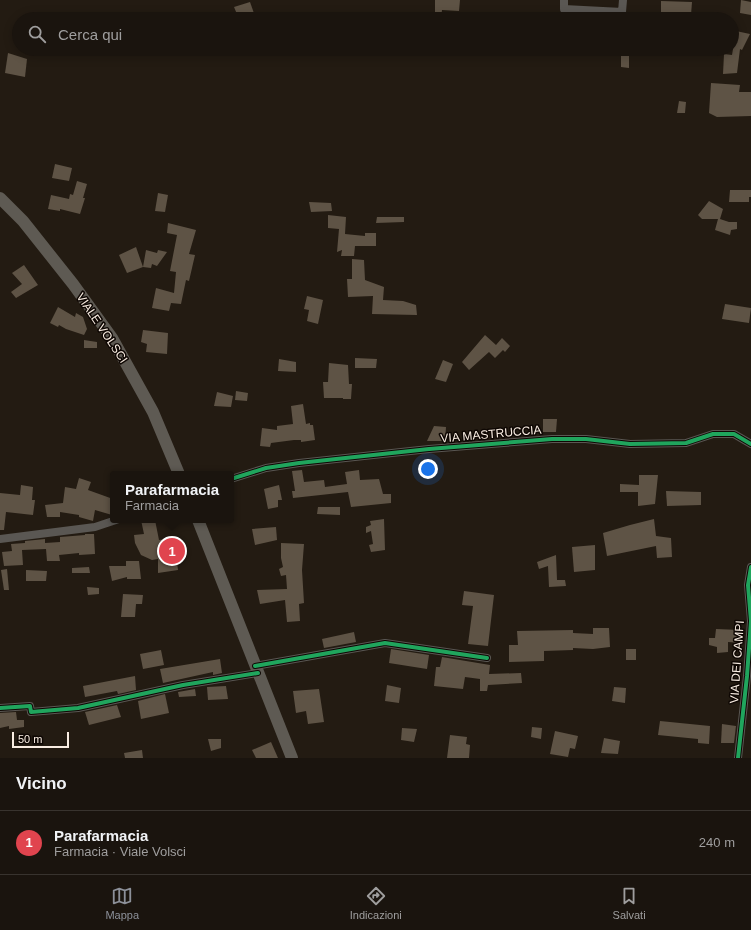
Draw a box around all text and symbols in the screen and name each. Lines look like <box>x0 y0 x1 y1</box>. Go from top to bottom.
search box <box>12 12 739 56</box>
icon: search <box>26 23 48 45</box>
text: Cerca qui <box>58 26 122 43</box>
street label: VIALE VOLSCI <box>73 290 131 366</box>
street label: VIA MASTRUCCIA <box>440 423 542 445</box>
your location <box>418 459 438 479</box>
popup <box>110 471 234 523</box>
text: Parafarmacia <box>125 481 219 498</box>
text: Farmacia <box>125 498 179 513</box>
pin: 1 <box>159 536 185 566</box>
street label: VIA DEI CAMPI <box>727 620 747 704</box>
scale bar <box>12 730 69 749</box>
text: 50 m <box>18 733 42 745</box>
text: Vicino <box>16 774 67 793</box>
text: Parafarmacia <box>54 827 148 844</box>
text: 1 <box>25 835 33 850</box>
text: 240 m <box>699 835 735 850</box>
text: Farmacia · Viale Volsci <box>54 844 186 859</box>
tab: Mappa <box>105 885 139 921</box>
tab: Indicazioni <box>350 885 402 921</box>
tab: Salvati <box>613 885 646 921</box>

